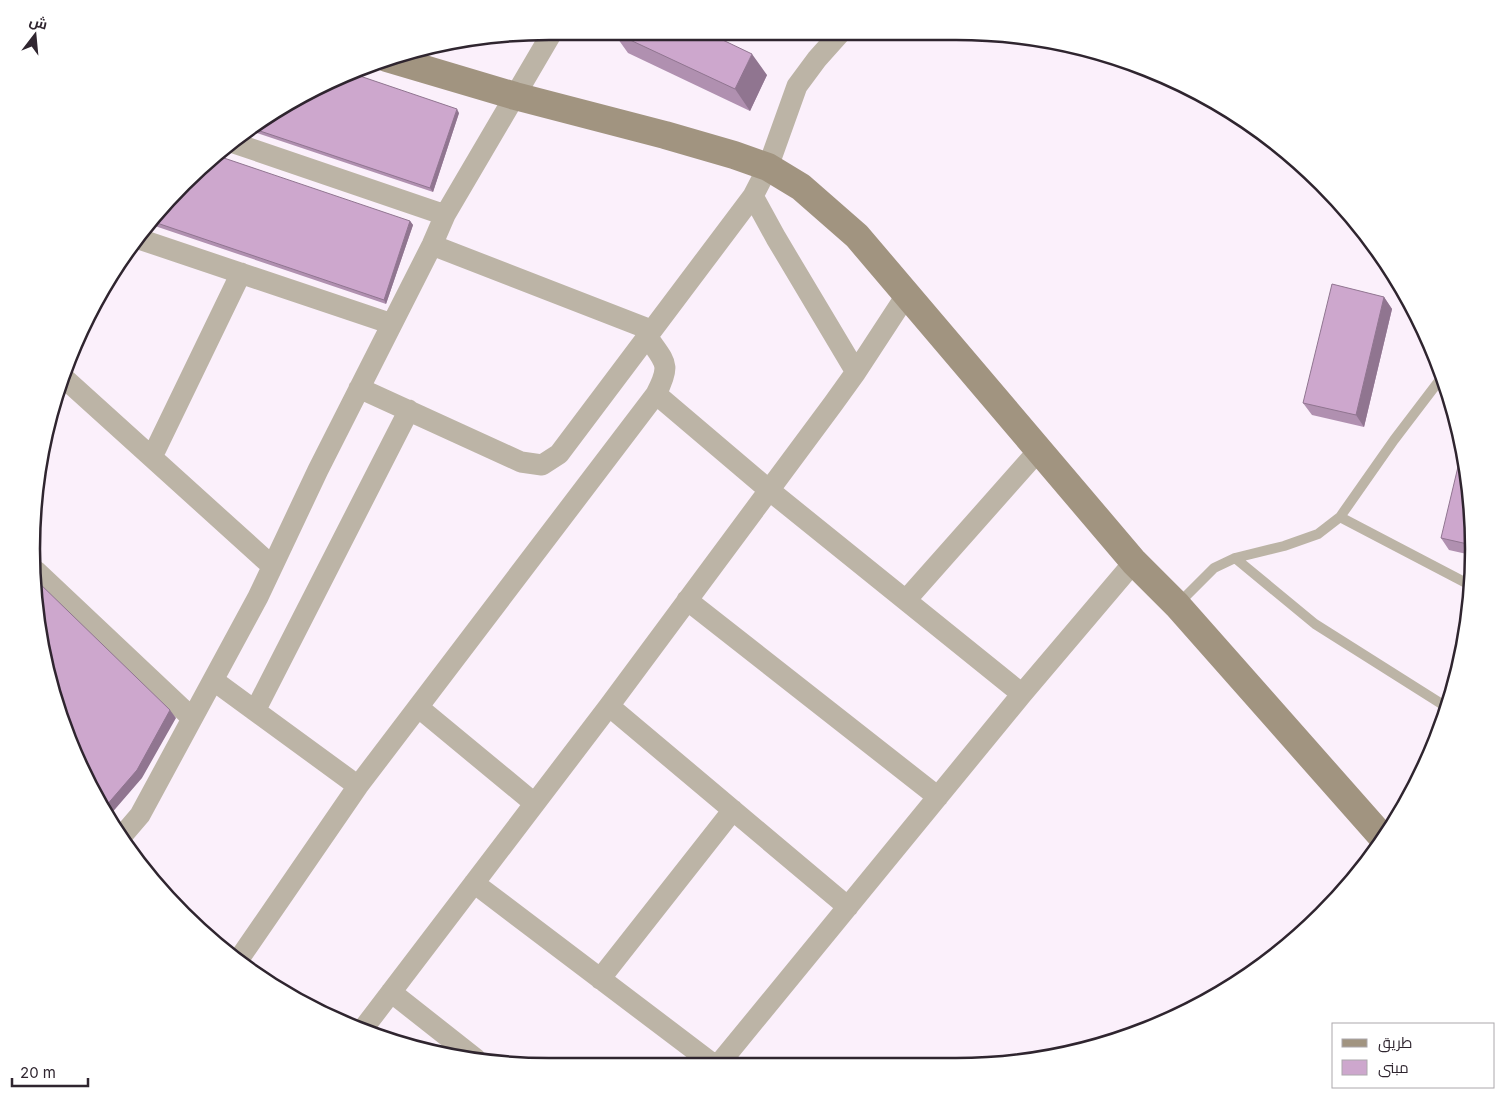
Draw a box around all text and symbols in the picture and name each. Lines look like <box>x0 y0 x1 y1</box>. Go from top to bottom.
north arrow <box>10 10 60 60</box>
text: ش <box>27 11 50 34</box>
legend <box>1332 1023 1495 1088</box>
text: طريق <box>1378 1033 1412 1053</box>
scale bar <box>12 1056 89 1088</box>
text: مبنى <box>1378 1058 1409 1078</box>
text: 20 m <box>20 1063 56 1082</box>

